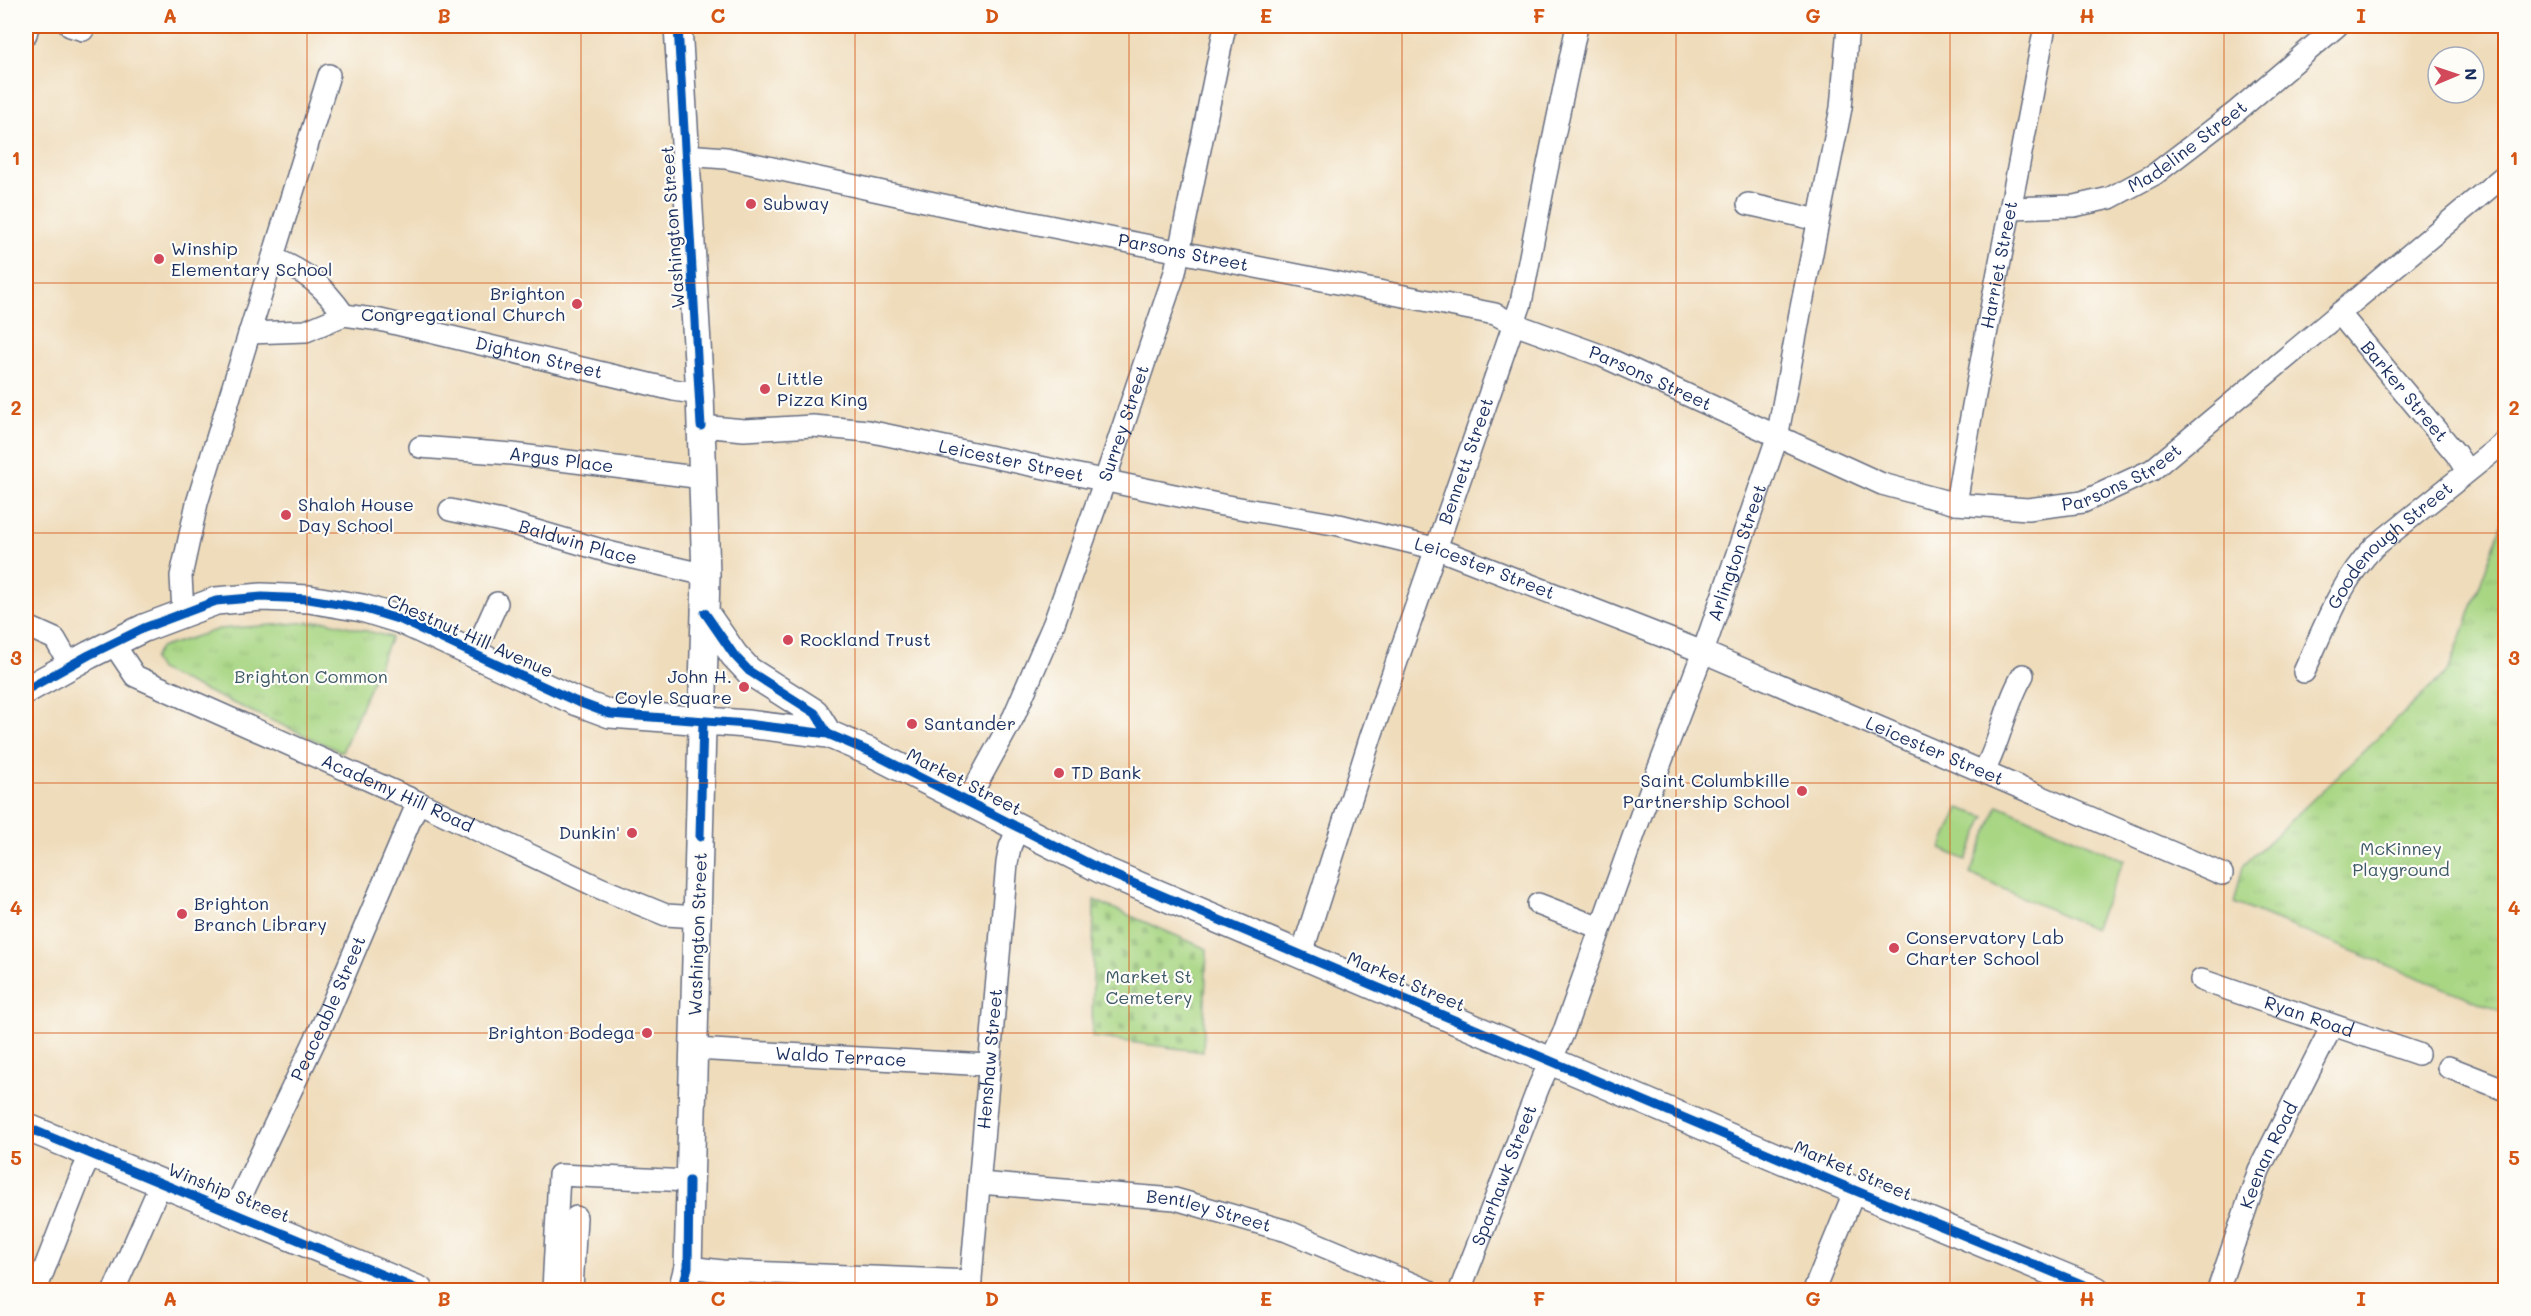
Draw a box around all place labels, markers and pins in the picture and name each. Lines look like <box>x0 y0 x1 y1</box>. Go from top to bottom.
place label: Subway <box>763 191 829 215</box>
marker: Subway <box>744 197 758 211</box>
place label: Winship Elementary School <box>171 236 333 281</box>
marker: Winship Elementary School <box>152 252 166 266</box>
place label: Brighton Congregational Church <box>361 281 565 326</box>
marker: Brighton Congregational Church <box>570 297 584 311</box>
place label: Little Pizza King <box>777 366 867 411</box>
marker: Little Pizza King <box>758 382 772 396</box>
place label: Shaloh House Day School <box>298 492 414 537</box>
marker: Shaloh House Day School <box>279 508 293 522</box>
place label: Rockland Trust <box>800 627 931 651</box>
marker: Rockland Trust <box>781 633 795 647</box>
place label: John H. Coyle Square <box>615 664 732 709</box>
marker: John H. Coyle Square <box>737 680 751 694</box>
place label: Santander <box>924 711 1016 735</box>
marker: Santander <box>905 717 919 731</box>
place label: TD Bank <box>1071 760 1141 784</box>
marker: TD Bank <box>1052 766 1066 780</box>
place label: Saint Columbkille Partnership School <box>1623 768 1790 813</box>
marker: Saint Columbkille Partnership School <box>1795 784 1809 798</box>
place label: Dunkin' <box>559 820 620 844</box>
marker: Dunkin' <box>625 826 639 840</box>
place label: Brighton Branch Library <box>194 891 327 936</box>
marker: Brighton Branch Library <box>175 907 189 921</box>
place label: Conservatory Lab Charter School <box>1906 925 2064 970</box>
marker: Conservatory Lab Charter School <box>1887 941 1901 955</box>
place label: Brighton Bodega <box>488 1020 635 1044</box>
marker: Brighton Bodega <box>640 1026 654 1040</box>

